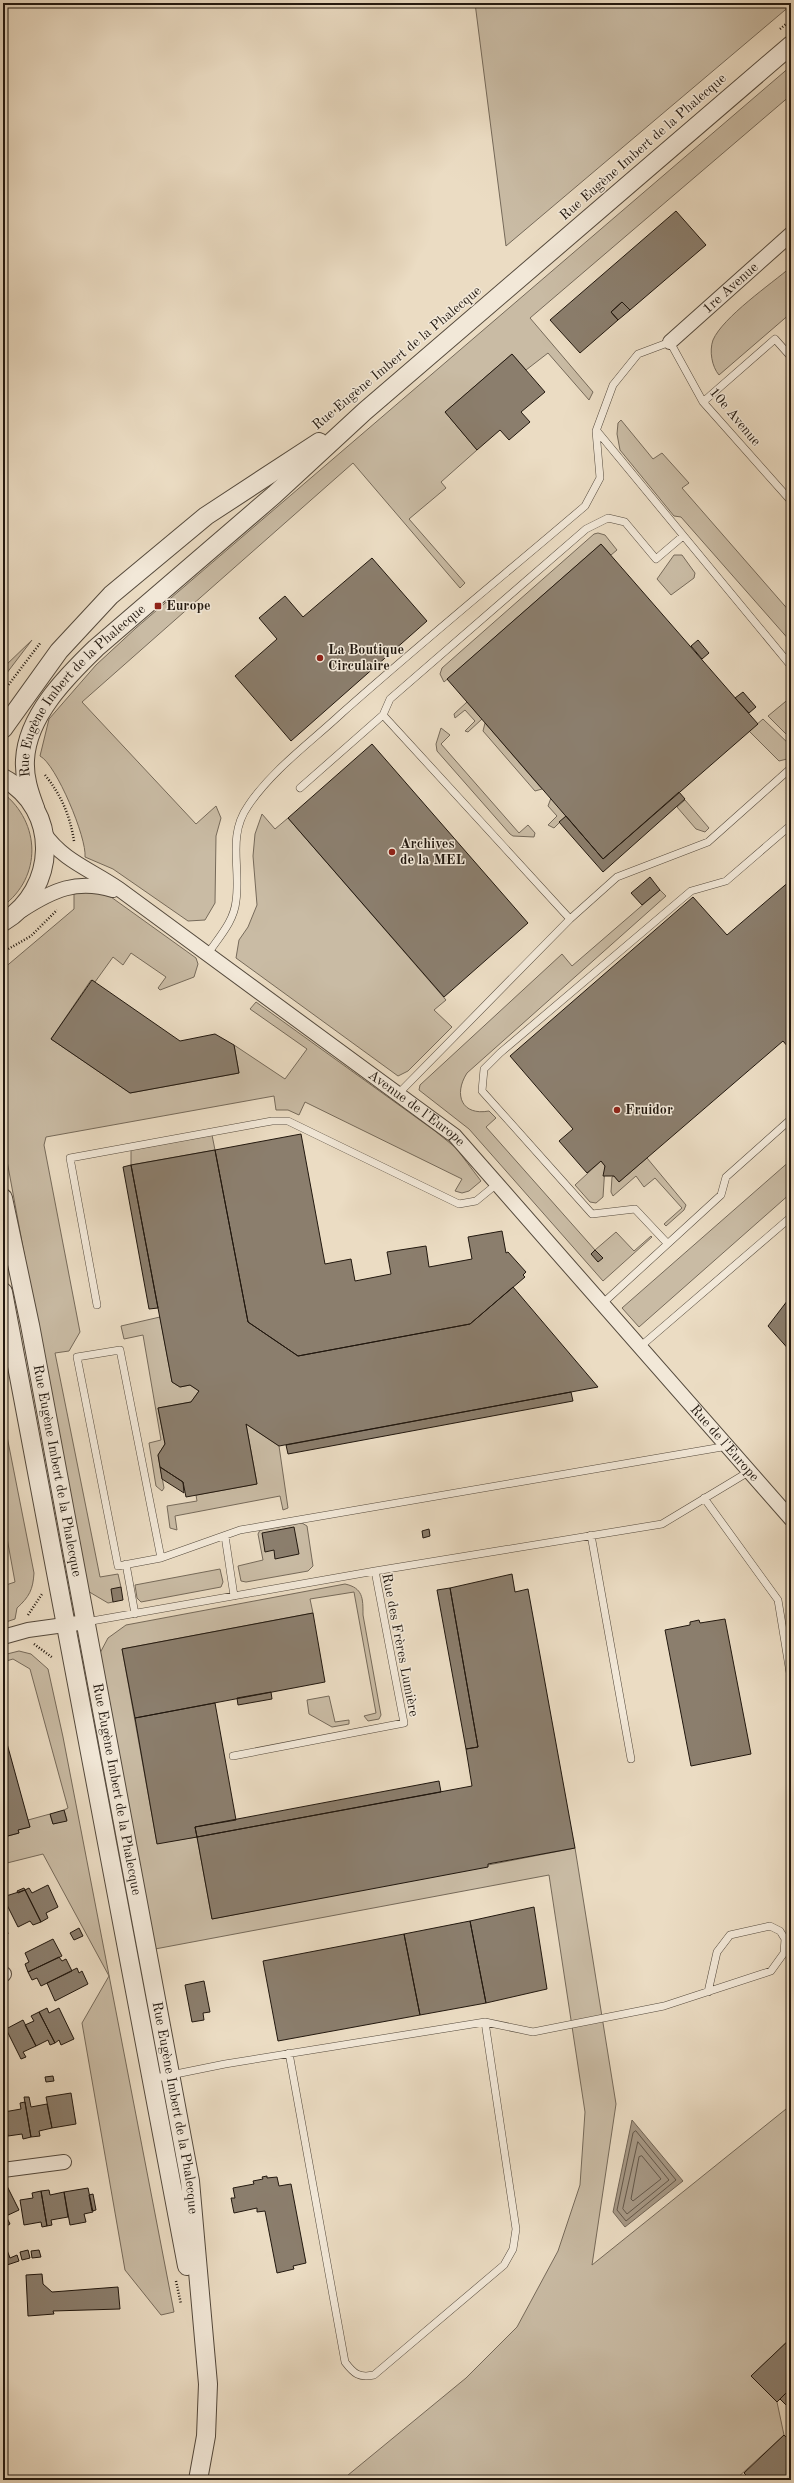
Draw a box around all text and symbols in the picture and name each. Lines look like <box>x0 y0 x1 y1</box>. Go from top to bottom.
street label: Rue Eugène Imbert de la Phalecque <box>557 71 729 223</box>
street label: 1re Avenue <box>700 260 761 316</box>
street label: Rue Eugène Imbert de la Phalecque <box>310 283 484 433</box>
street label: 10e Avenue <box>707 385 763 449</box>
place label: Europe <box>166 599 211 613</box>
marker: Europe <box>153 601 163 611</box>
street label: Rue Eugène Imbert de la Phalecque <box>18 602 148 778</box>
place label: La Boutique Circulaire <box>328 643 404 673</box>
marker: La Boutique Circulaire <box>315 653 325 663</box>
place label: Archives de la MEL <box>400 837 465 867</box>
marker: Archives de la MEL <box>387 847 397 857</box>
street label: Avenue de l'Europe <box>366 1068 468 1149</box>
place label: Fruidor <box>625 1103 673 1117</box>
marker: Fruidor <box>612 1105 622 1115</box>
street label: Rue Eugène Imbert de la Phalecque <box>31 1363 84 1578</box>
street label: Rue de l'Europe <box>687 1402 761 1484</box>
street label: Rue des Frères Lumière <box>379 1572 421 1718</box>
street label: Rue Eugène Imbert de la Phalecque <box>90 1682 143 1896</box>
street label: Rue Eugène Imbert de la Phalecque <box>150 2000 200 2215</box>

